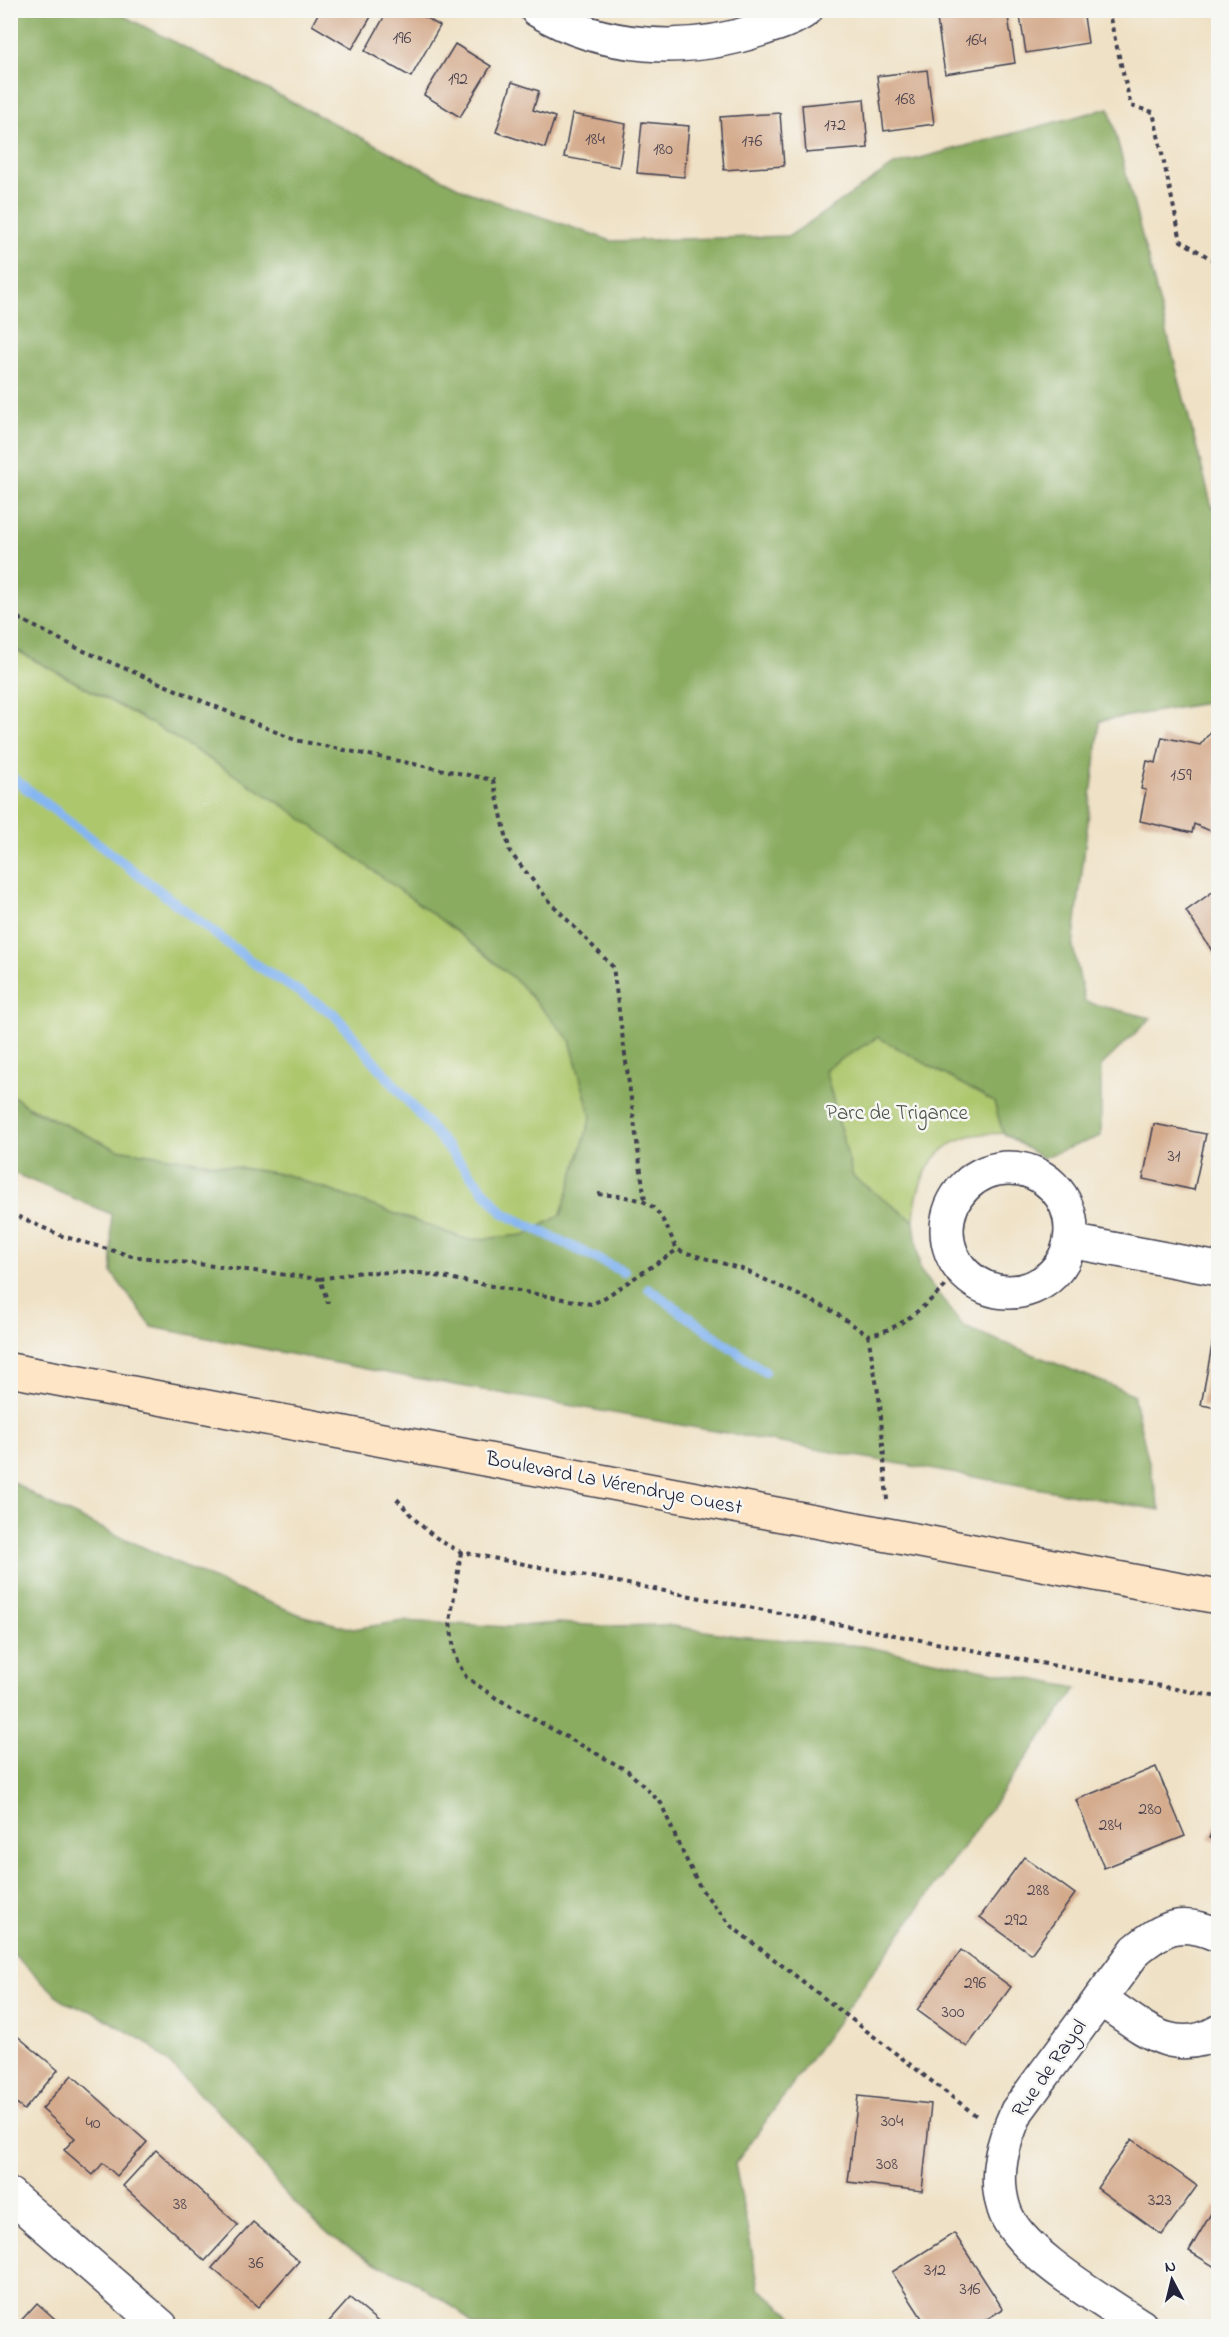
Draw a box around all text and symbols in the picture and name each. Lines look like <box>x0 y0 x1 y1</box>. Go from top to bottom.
house number: 196 <box>392 26 412 52</box>
house number: 164 <box>965 28 987 54</box>
house number: 192 <box>448 67 468 93</box>
house number: 168 <box>895 87 915 113</box>
house number: 172 <box>824 113 846 139</box>
house number: 184 <box>585 127 606 153</box>
house number: 176 <box>741 129 763 155</box>
house number: 180 <box>653 137 673 163</box>
house number: 159 <box>1170 763 1192 789</box>
park label: Parc de Trigance <box>826 1099 969 1131</box>
house number: 31 <box>1167 1144 1181 1170</box>
street label: Boulevard La Vérendrye Ouest <box>482 1444 745 1526</box>
house number: 280 <box>1138 1797 1162 1823</box>
house number: 284 <box>1098 1813 1122 1839</box>
house number: 288 <box>1027 1878 1049 1904</box>
house number: 292 <box>1004 1908 1028 1934</box>
house number: 296 <box>964 1971 986 1997</box>
house number: 300 <box>942 2000 965 2026</box>
street label: Rue de Rayol <box>1005 2014 1097 2125</box>
house number: 304 <box>881 2109 904 2135</box>
house number: 40 <box>85 2111 101 2137</box>
house number: 308 <box>876 2152 898 2178</box>
house number: 323 <box>1148 2188 1172 2214</box>
house number: 38 <box>173 2192 187 2218</box>
north arrow <box>1142 2250 1202 2310</box>
house number: 36 <box>248 2251 264 2277</box>
text: N <box>1164 2255 1177 2280</box>
house number: 312 <box>924 2258 946 2284</box>
house number: 316 <box>959 2277 981 2303</box>

